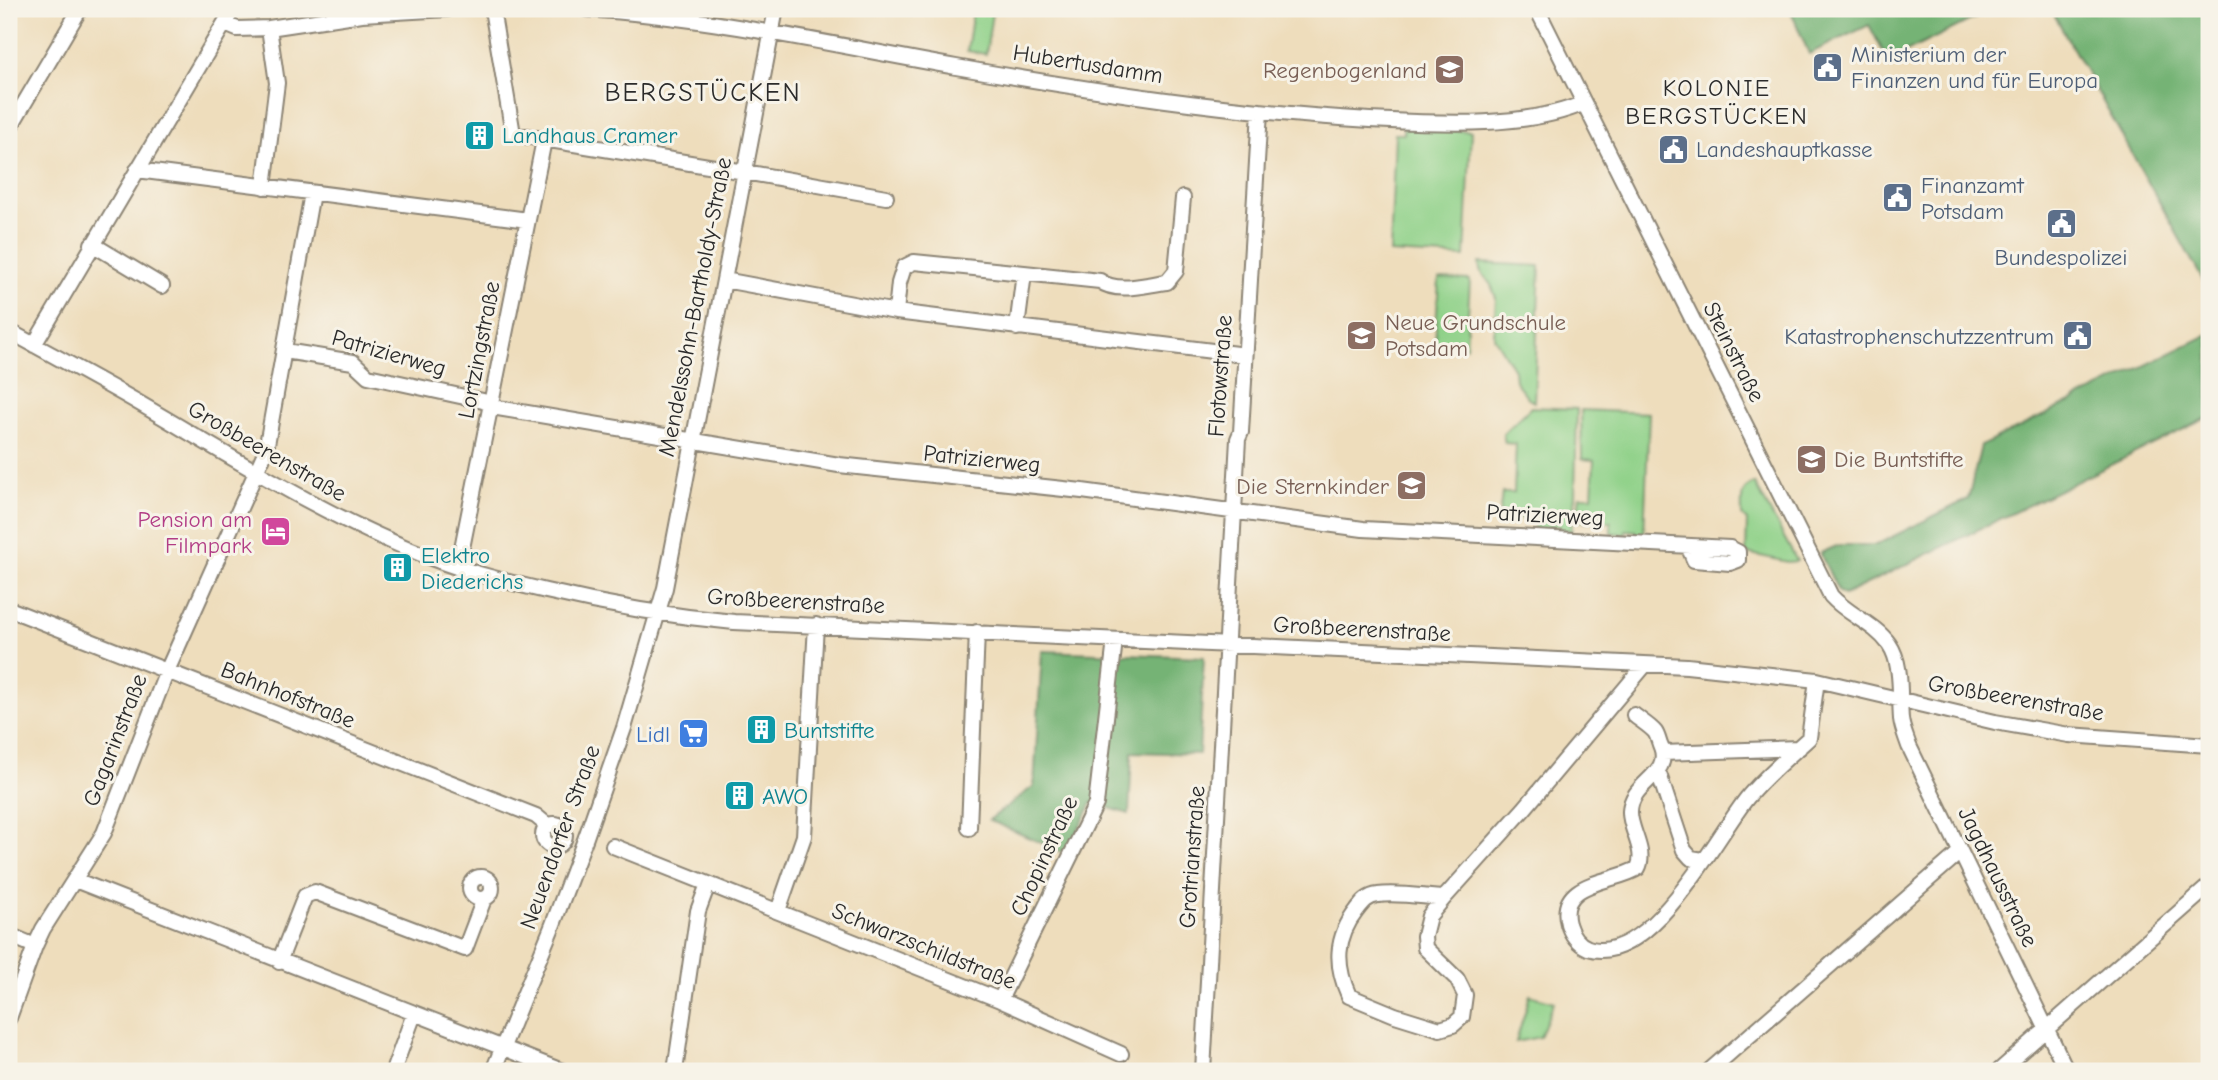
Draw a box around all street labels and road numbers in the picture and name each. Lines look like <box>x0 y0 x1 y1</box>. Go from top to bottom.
street label: Hubertusdamm <box>1011 39 1165 89</box>
street label: Mendelssohn-Bartholdy-Straße <box>653 155 737 459</box>
street label: Lortzingstraße <box>452 279 506 421</box>
street label: Steinstraße <box>1697 298 1771 406</box>
street label: Flotowstraße <box>1202 314 1238 438</box>
street label: Patrizierweg <box>329 324 449 382</box>
street label: Großbeerenstraße <box>183 395 351 507</box>
street label: Patrizierweg <box>922 439 1042 479</box>
street label: Patrizierweg <box>1486 498 1604 532</box>
street label: Großbeerenstraße <box>706 583 886 619</box>
street label: Großbeerenstraße <box>1272 611 1452 647</box>
street label: Bahnhofstraße <box>217 656 359 734</box>
street label: Großbeerenstraße <box>1926 669 2106 727</box>
street label: Gagarinstraße <box>77 670 153 810</box>
street label: Neuendorfer Straße <box>514 741 606 933</box>
street label: Grotrianstraße <box>1174 785 1210 929</box>
street label: Chopinstraße <box>1004 792 1084 920</box>
street label: Jagdhausstraße <box>1952 802 2044 952</box>
street label: Schwarzschildstraße <box>828 897 1020 995</box>

